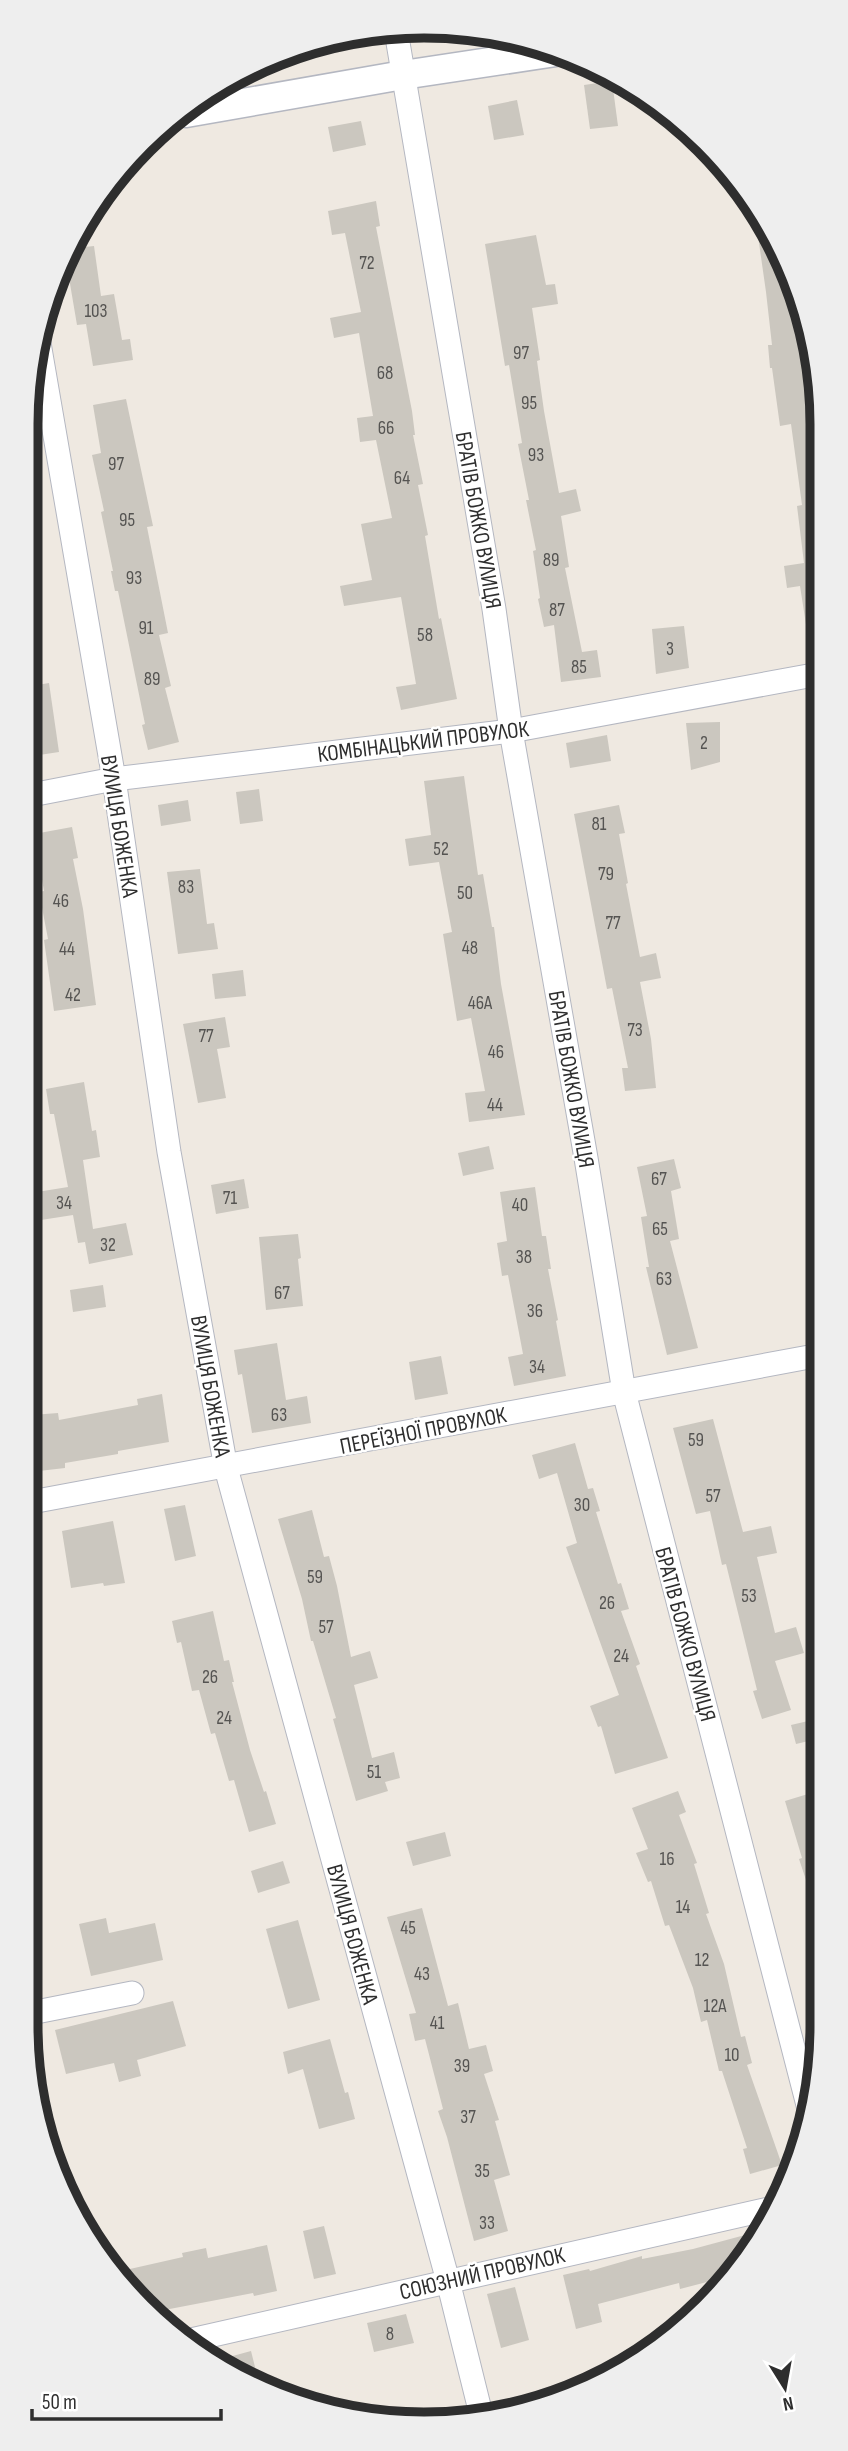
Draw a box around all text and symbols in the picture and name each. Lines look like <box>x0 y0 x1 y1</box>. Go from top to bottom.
house number: 72 <box>359 252 375 275</box>
house number: 103 <box>84 300 108 323</box>
house number: 97 <box>513 342 529 365</box>
house number: 68 <box>377 362 393 385</box>
house number: 95 <box>521 392 537 415</box>
house number: 66 <box>378 417 394 440</box>
street label: БРАТІВ БОЖКО ВУЛИЦЯ <box>449 429 507 611</box>
house number: 93 <box>528 444 544 467</box>
house number: 97 <box>108 453 124 476</box>
house number: 64 <box>394 467 410 490</box>
house number: 95 <box>119 509 135 532</box>
house number: 89 <box>543 549 559 572</box>
house number: 93 <box>126 567 142 590</box>
house number: 87 <box>549 599 565 622</box>
house number: 91 <box>138 617 154 640</box>
house number: 58 <box>417 624 433 647</box>
house number: 3 <box>666 638 674 661</box>
house number: 85 <box>571 656 587 679</box>
house number: 89 <box>144 668 160 691</box>
street label: КОМБІНАЦЬКИЙ ПРОВУЛОК <box>316 715 531 769</box>
house number: 2 <box>700 732 708 755</box>
street label: ВУЛИЦЯ БОЖЕНКА <box>94 753 144 899</box>
house number: 81 <box>592 813 607 836</box>
house number: 52 <box>433 838 449 861</box>
house number: 79 <box>598 863 614 886</box>
house number: 83 <box>178 876 194 899</box>
house number: 50 <box>457 882 473 905</box>
house number: 46 <box>53 890 69 913</box>
house number: 77 <box>605 912 621 935</box>
house number: 48 <box>462 937 478 960</box>
house number: 44 <box>59 938 75 961</box>
house number: 42 <box>65 984 81 1007</box>
street label: БРАТІВ БОЖКО ВУЛИЦЯ <box>542 988 600 1170</box>
house number: 46А <box>468 992 493 1015</box>
house number: 73 <box>627 1019 643 1042</box>
house number: 77 <box>198 1025 214 1048</box>
house number: 46 <box>488 1041 504 1064</box>
house number: 44 <box>487 1094 503 1117</box>
house number: 67 <box>651 1168 667 1191</box>
house number: 71 <box>223 1187 238 1210</box>
house number: 34 <box>56 1192 72 1215</box>
house number: 40 <box>512 1194 528 1217</box>
house number: 65 <box>652 1218 668 1241</box>
house number: 32 <box>100 1234 116 1257</box>
house number: 38 <box>516 1246 532 1269</box>
house number: 63 <box>656 1268 672 1291</box>
house number: 67 <box>274 1282 290 1305</box>
house number: 36 <box>527 1300 543 1323</box>
street label: ВУЛИЦЯ БОЖЕНКА <box>184 1313 236 1459</box>
house number: 34 <box>529 1356 545 1379</box>
street label: ПЕРЕЇЗНОЇ ПРОВУЛОК <box>338 1401 509 1461</box>
house number: 63 <box>271 1404 287 1427</box>
house number: 59 <box>688 1429 704 1452</box>
house number: 57 <box>705 1485 721 1508</box>
house number: 30 <box>574 1494 590 1517</box>
street label: БРАТІВ БОЖКО ВУЛИЦЯ <box>648 1544 722 1725</box>
house number: 59 <box>307 1566 323 1589</box>
house number: 53 <box>741 1585 757 1608</box>
house number: 26 <box>599 1592 615 1615</box>
house number: 57 <box>318 1616 334 1639</box>
house number: 24 <box>613 1645 629 1668</box>
house number: 26 <box>202 1666 218 1689</box>
house number: 24 <box>216 1707 232 1730</box>
house number: 51 <box>367 1761 381 1784</box>
house number: 16 <box>660 1848 674 1871</box>
street label: ВУЛИЦЯ БОЖЕНКА <box>320 1861 384 2007</box>
house number: 14 <box>676 1896 690 1919</box>
house number: 45 <box>400 1917 416 1940</box>
house number: 12 <box>695 1949 709 1972</box>
house number: 43 <box>414 1963 430 1986</box>
house number: 12А <box>704 1995 727 2018</box>
house number: 41 <box>430 2012 445 2035</box>
house number: 10 <box>724 2044 740 2067</box>
house number: 39 <box>454 2055 470 2078</box>
house number: 37 <box>460 2106 476 2129</box>
house number: 35 <box>474 2160 490 2183</box>
house number: 33 <box>479 2212 495 2235</box>
street label: СОЮЗНИЙ ПРОВУЛОК <box>397 2241 568 2307</box>
house number: 8 <box>386 2323 394 2346</box>
north arrow <box>750 2353 820 2423</box>
scale bar <box>32 2378 220 2422</box>
text: 50 m <box>42 2390 77 2415</box>
text: N <box>781 2391 795 2415</box>

